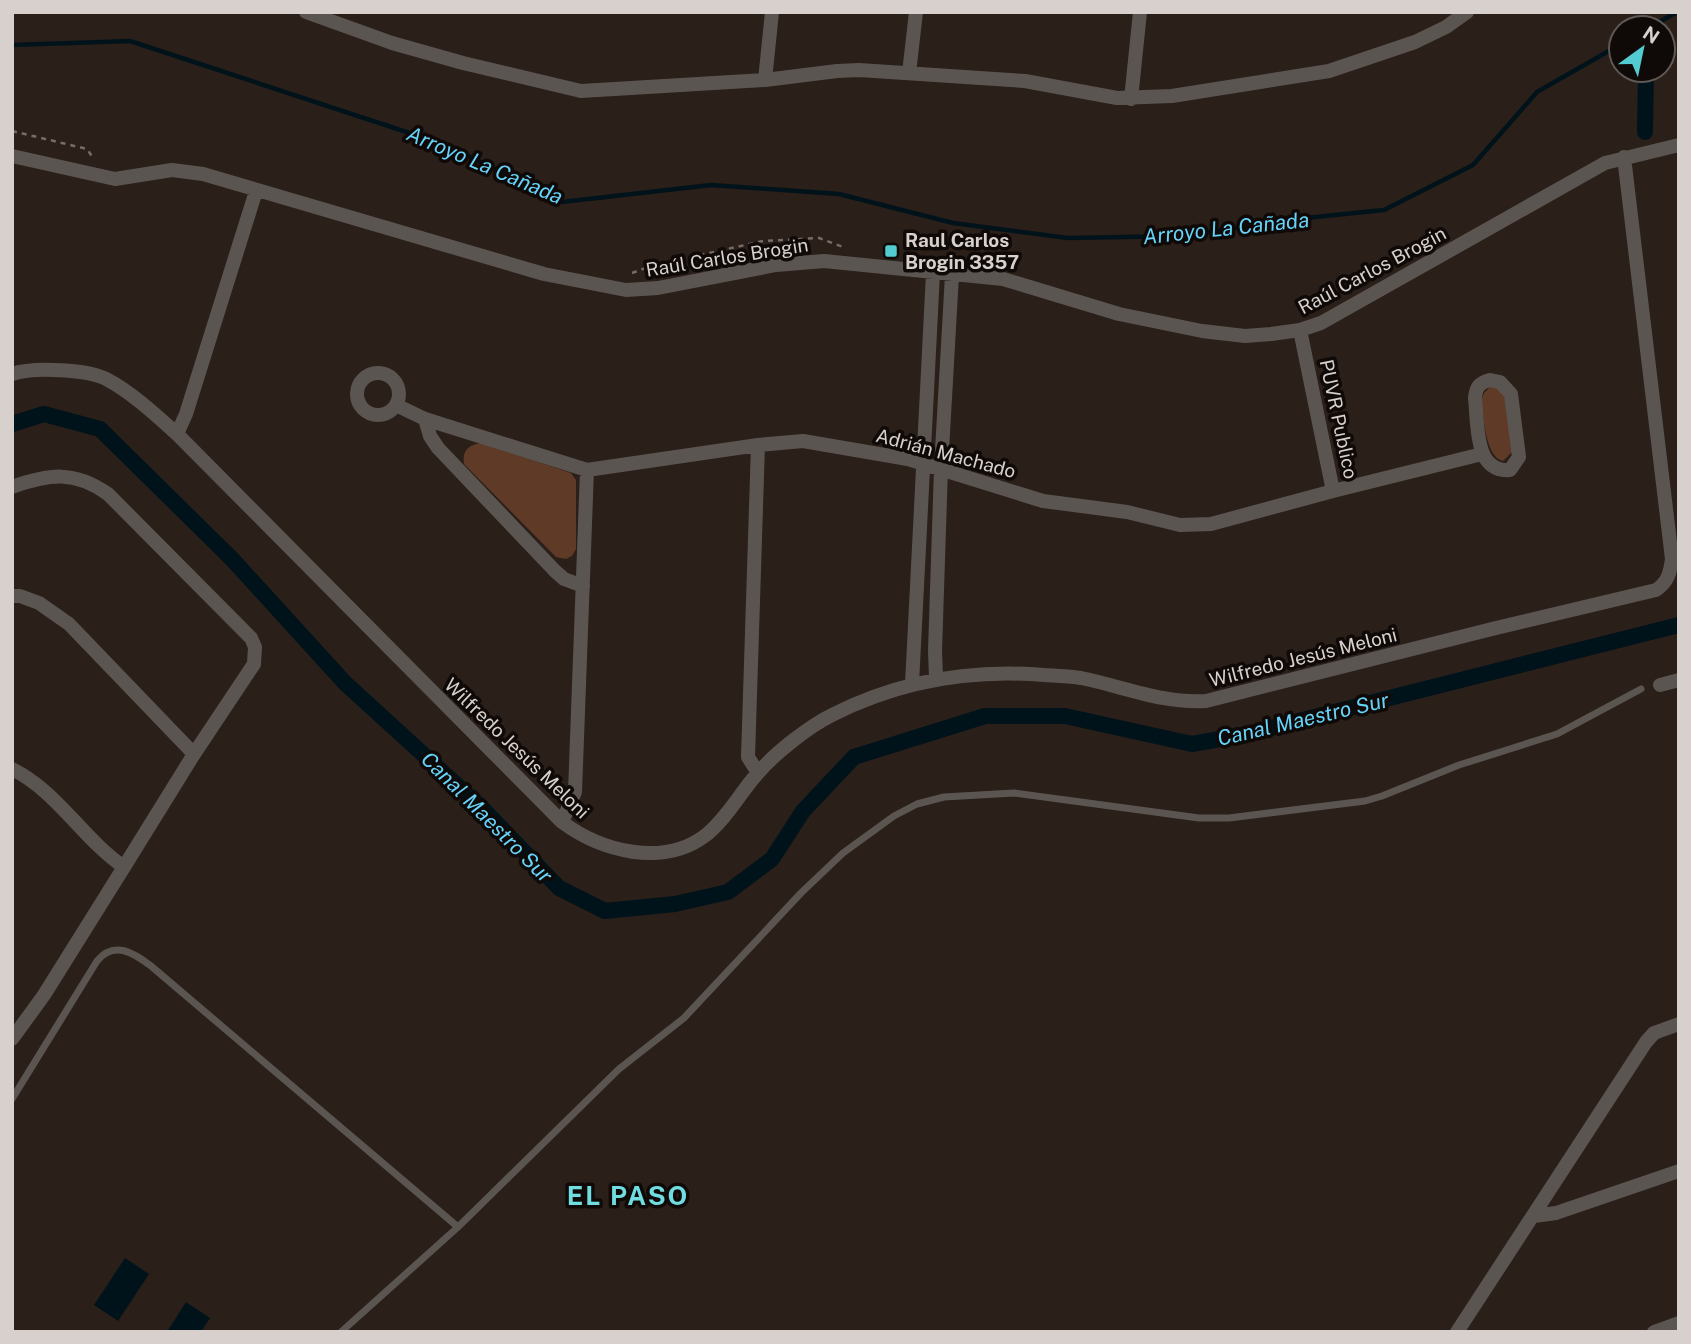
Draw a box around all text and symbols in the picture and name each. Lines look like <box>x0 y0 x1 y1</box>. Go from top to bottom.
north arrow <box>1607 14 1677 84</box>
text: N <box>1639 21 1663 48</box>
water label: Arroyo La Cañada <box>403 121 567 209</box>
water label: Arroyo La Cañada <box>1142 207 1310 249</box>
street label: Raúl Carlos Brogin <box>1294 222 1450 318</box>
place label: Raul Carlos Brogin 3357 <box>905 229 1019 273</box>
street label: Raúl Carlos Brogin <box>644 233 810 281</box>
marker: Raul Carlos Brogin 3357 <box>883 243 899 259</box>
street label: PUVR Publico <box>1316 357 1362 481</box>
street label: Adrián Machado <box>874 424 1018 482</box>
street label: Wilfredo Jesús Meloni <box>1207 623 1399 691</box>
street label: Wilfredo Jesús Meloni <box>440 673 594 823</box>
water label: Canal Maestro Sur <box>1215 687 1392 751</box>
water label: Canal Maestro Sur <box>416 746 559 889</box>
district label: EL PASO <box>567 1180 689 1211</box>

